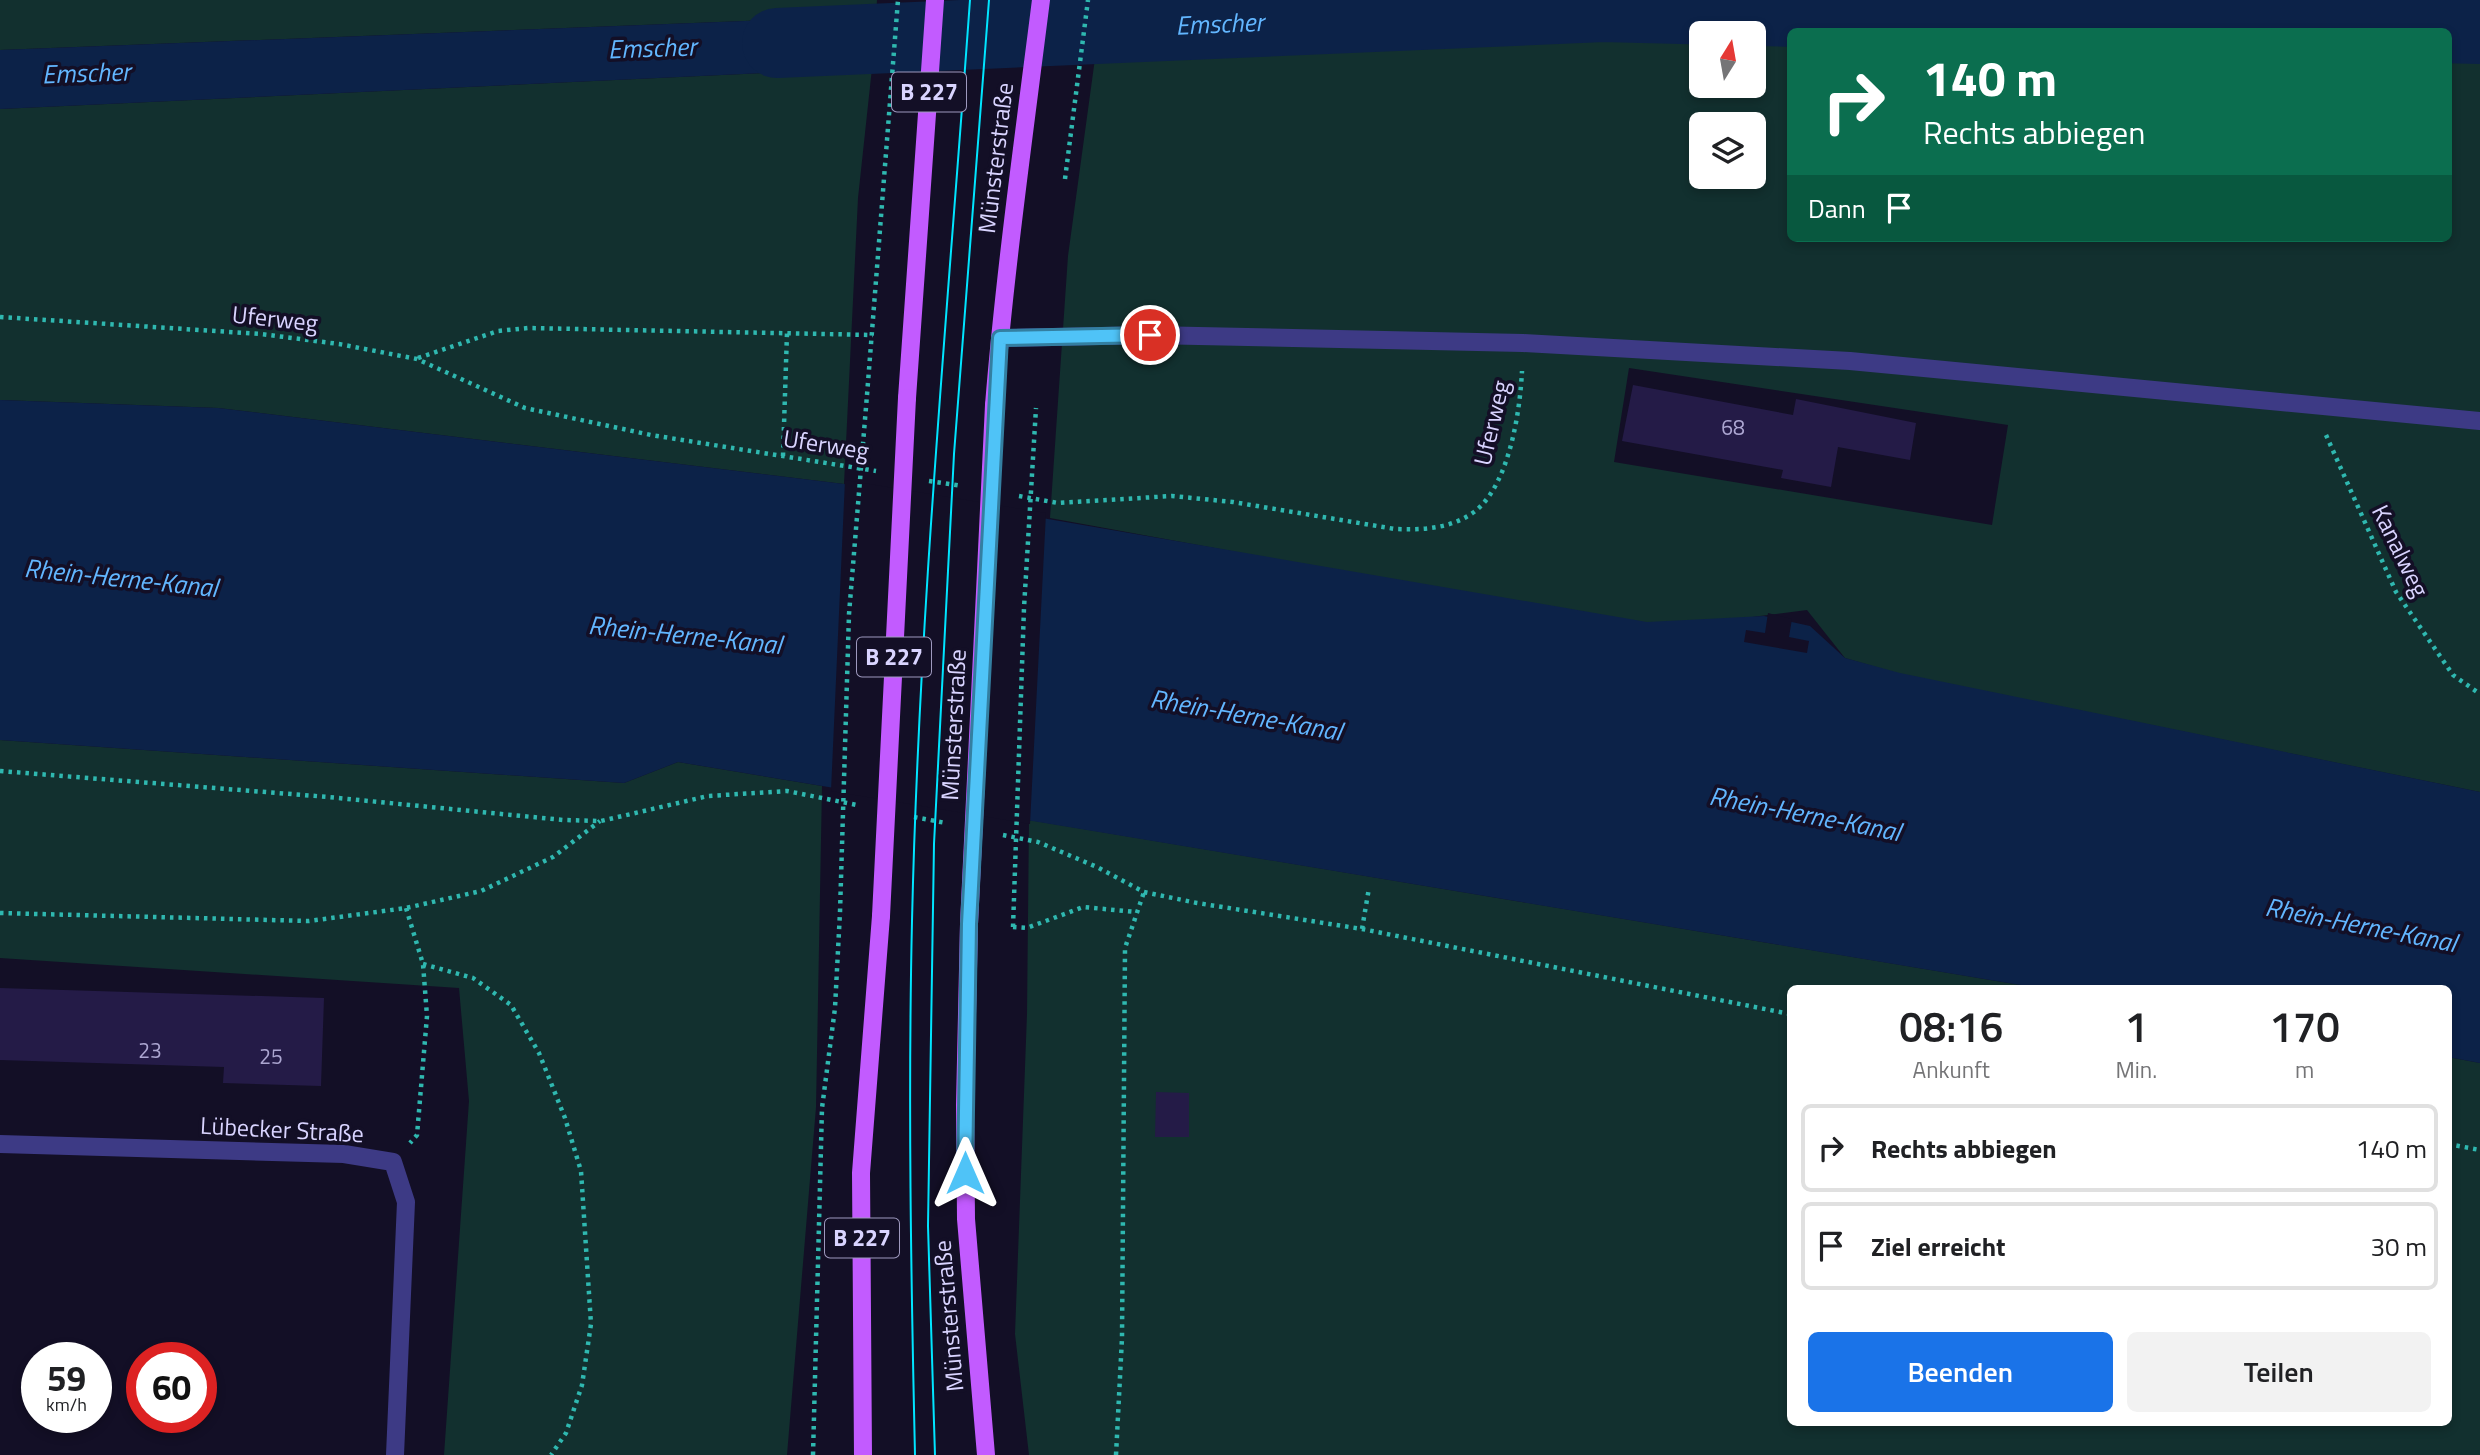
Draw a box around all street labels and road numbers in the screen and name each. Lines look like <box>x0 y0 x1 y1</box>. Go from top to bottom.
road number: B 227 <box>892 72 966 111</box>
street label: Münsterstraße <box>968 80 1022 235</box>
street label: Uferweg <box>230 296 320 340</box>
street label: Uferweg <box>1464 377 1518 469</box>
street label: Uferweg <box>781 419 872 469</box>
street label: Kanalweg <box>2363 498 2439 603</box>
road number: B 227 <box>857 638 931 677</box>
street label: Münsterstraße <box>931 648 975 802</box>
street label: Lübecker Straße <box>199 1107 365 1151</box>
road number: B 227 <box>825 1218 899 1258</box>
street label: Münsterstraße <box>923 1239 973 1393</box>

